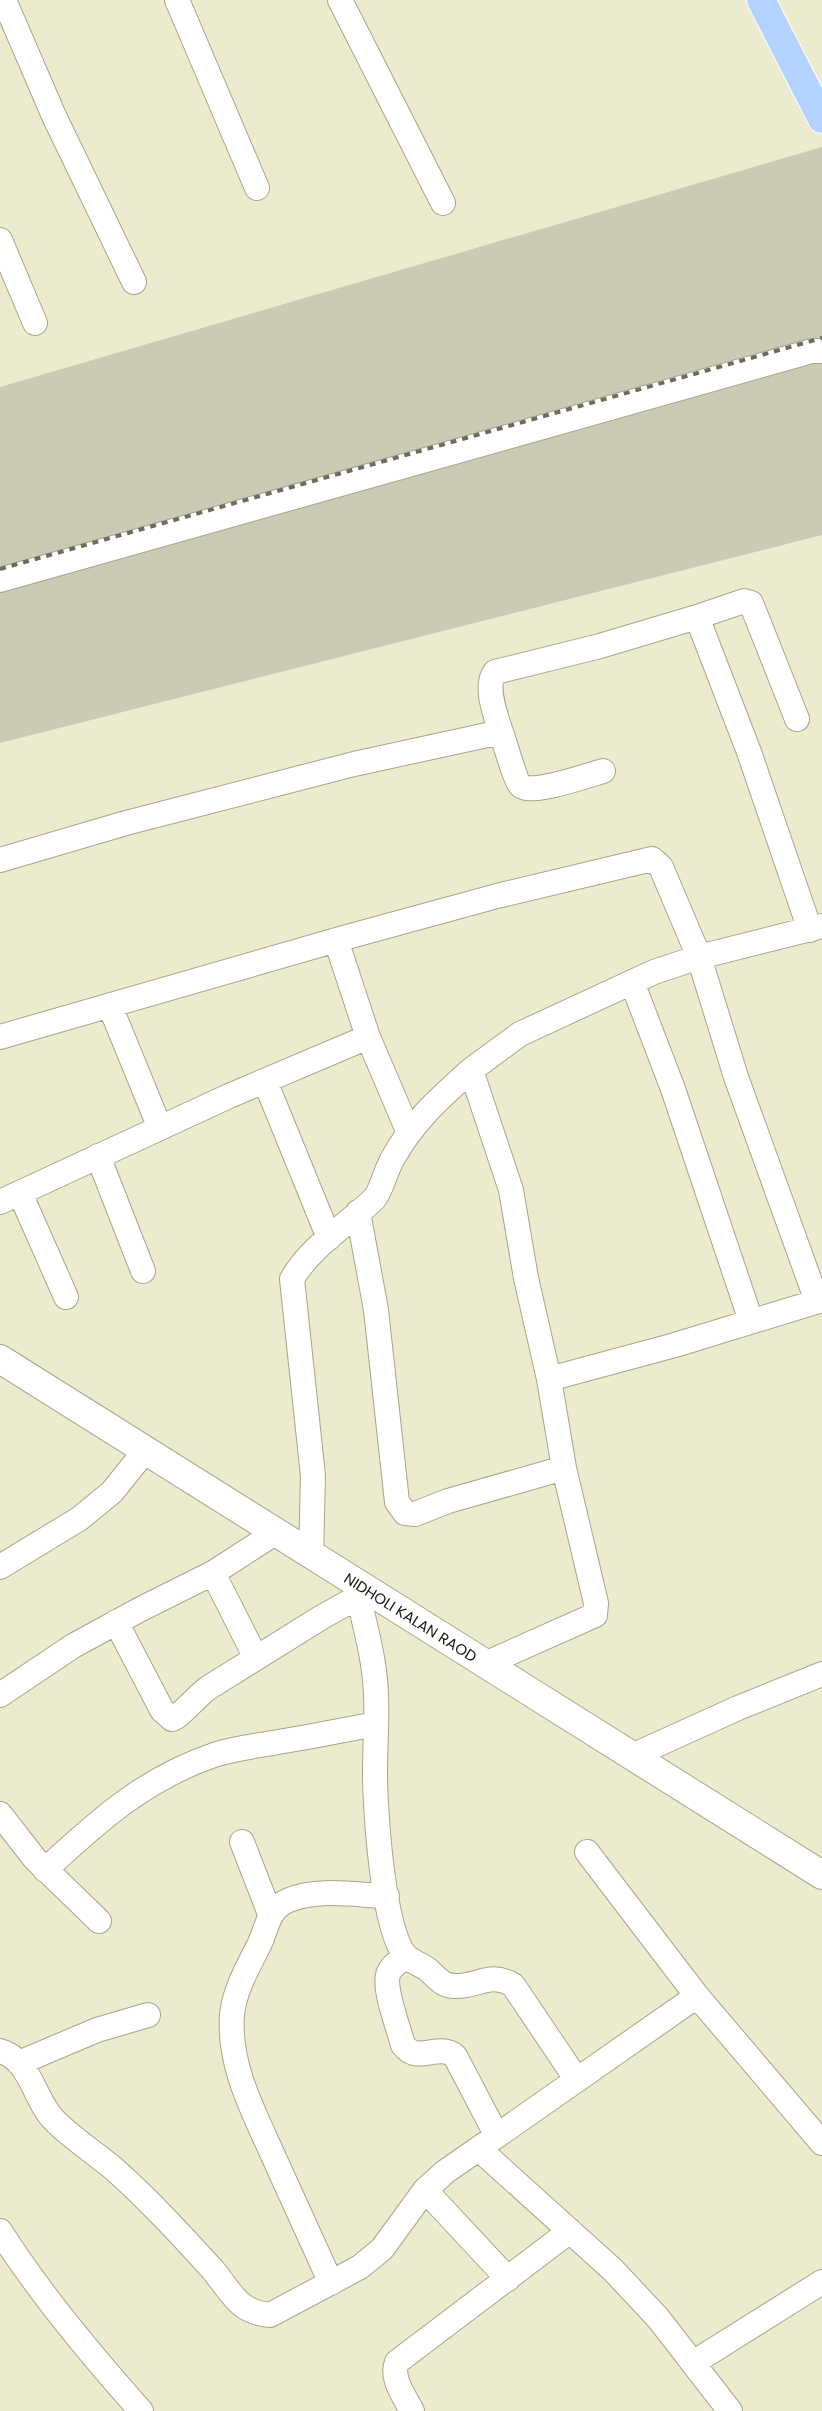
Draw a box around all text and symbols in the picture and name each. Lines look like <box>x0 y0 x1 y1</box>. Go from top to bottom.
street label: NIDHOLI KALAN RAOD <box>340 1567 481 1666</box>

